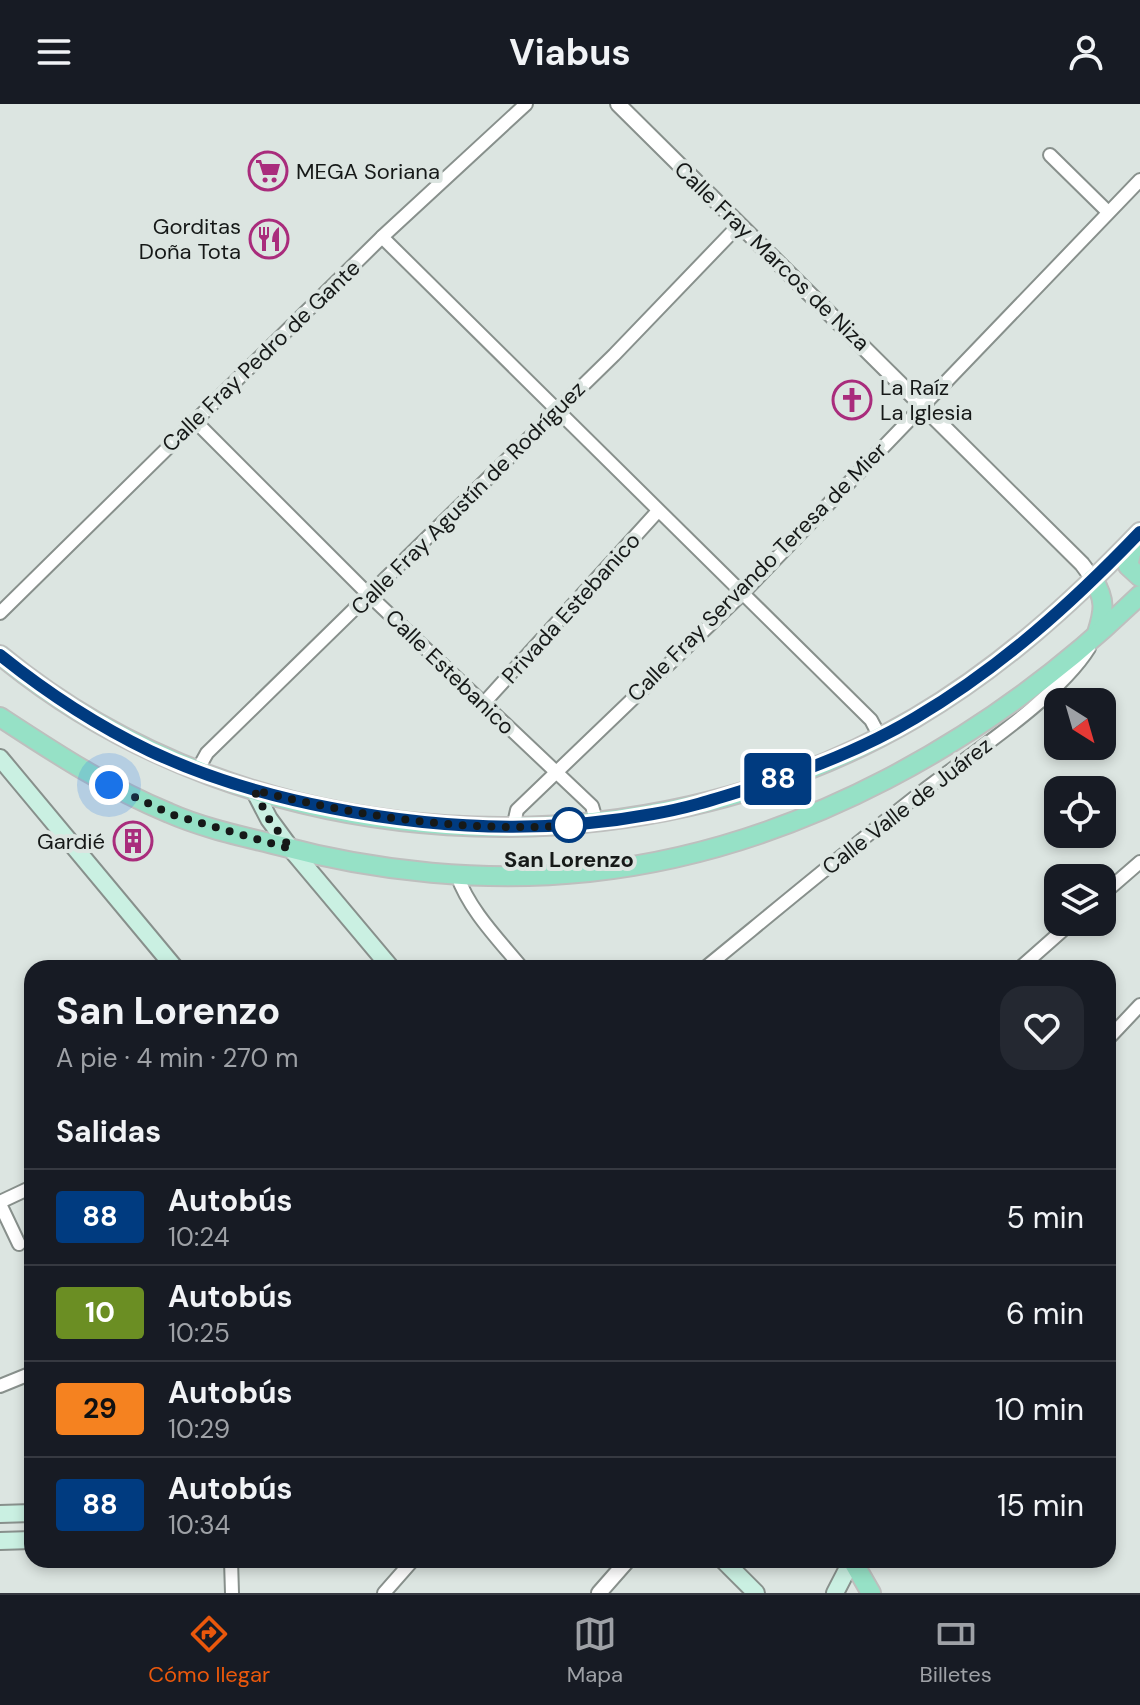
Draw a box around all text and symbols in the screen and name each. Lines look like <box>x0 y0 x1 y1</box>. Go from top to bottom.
text: Viabus <box>509 29 631 76</box>
icon: menu <box>32 30 76 74</box>
icon: person <box>1064 30 1108 74</box>
supermarket icon: MEGA Soriana <box>247 150 289 192</box>
street label: Calle Fray Marcos de Niza <box>668 155 876 357</box>
place label: MEGA Soriana <box>296 157 440 186</box>
place label: Gorditas Doña Tota <box>139 212 241 266</box>
restaurant icon: Gorditas Doña Tota <box>248 218 290 260</box>
street label: Calle Fray Pedro de Gante <box>156 254 366 458</box>
place label: La Raíz La Iglesia <box>880 373 973 427</box>
street label: Calle Fray Agustín de Rodríguez <box>345 375 591 621</box>
church icon: La Raíz La Iglesia <box>831 379 873 421</box>
street label: Calle Fray Servando Teresa de Mier <box>621 436 893 708</box>
street label: Privada Estebanico <box>495 526 647 690</box>
street label: Calle Estebanico <box>379 603 521 741</box>
north arrow <box>1044 688 1116 760</box>
map controls <box>1044 688 1116 936</box>
street label: Calle Valle de Juárez <box>816 731 998 881</box>
line badge: 88 <box>742 753 814 805</box>
text: 88 <box>760 760 796 797</box>
your location <box>89 765 129 805</box>
button: locate <box>1044 776 1116 848</box>
marker: San Lorenzo <box>552 808 586 842</box>
building icon: Gardié <box>112 820 154 862</box>
place label: Gardié <box>37 827 105 856</box>
place label: San Lorenzo <box>504 845 634 874</box>
button: layers <box>1044 864 1116 936</box>
text: San Lorenzo <box>56 986 280 1036</box>
button: heart <box>1000 986 1084 1070</box>
text: A pie · 4 min · 270 m <box>56 1041 298 1075</box>
text: Salidas <box>56 1112 161 1151</box>
text: Autobús <box>168 1181 292 1220</box>
text: 88 <box>82 1198 118 1235</box>
text: 5 min <box>1007 1198 1084 1237</box>
text: 10:24 <box>168 1220 229 1254</box>
text: Autobús <box>168 1277 292 1316</box>
text: 10 <box>85 1294 115 1331</box>
text: 6 min <box>1006 1294 1084 1333</box>
text: 10:25 <box>168 1316 230 1350</box>
text: Autobús <box>168 1373 292 1412</box>
text: 29 <box>83 1390 117 1427</box>
text: 10 min <box>995 1390 1084 1429</box>
text: 10:29 <box>168 1412 230 1446</box>
text: Autobús <box>168 1469 292 1508</box>
text: 88 <box>82 1486 118 1523</box>
text: 15 min <box>997 1486 1084 1525</box>
text: 10:34 <box>168 1508 230 1542</box>
tab: Cómo llegar <box>148 1612 270 1689</box>
tab: Mapa <box>567 1612 623 1689</box>
tab: Billetes <box>919 1612 992 1689</box>

